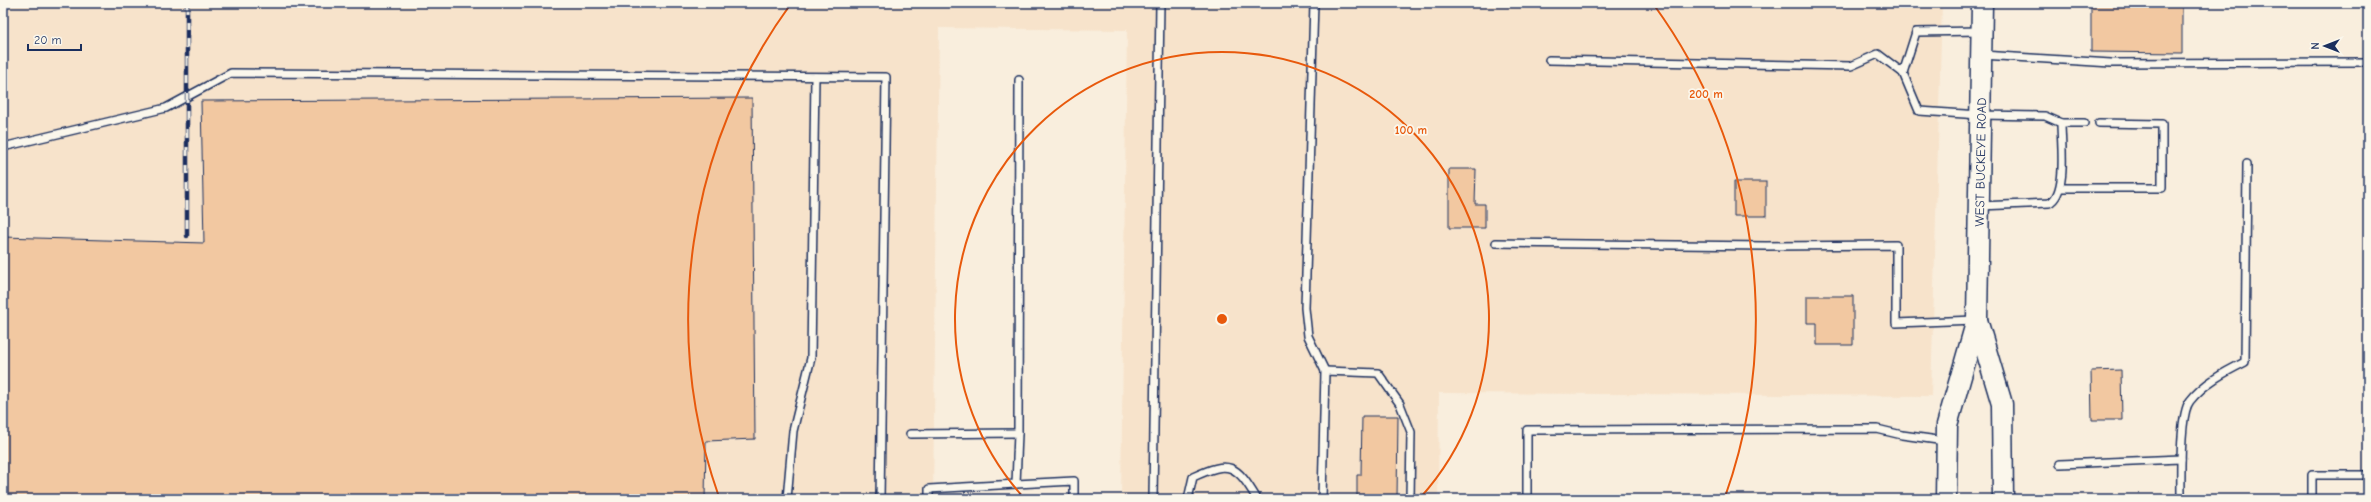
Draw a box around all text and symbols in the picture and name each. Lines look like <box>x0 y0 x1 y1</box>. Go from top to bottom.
scale bar <box>28 26 81 52</box>
north arrow <box>2305 26 2345 66</box>
text: 20 m <box>34 33 62 47</box>
text: N <box>2309 42 2322 50</box>
text: 200 m <box>1689 87 1723 101</box>
street label: WEST BUCKEYE ROAD <box>1972 97 1989 227</box>
text: 100 m <box>1395 123 1427 137</box>
centre of rings <box>1215 312 1229 326</box>

